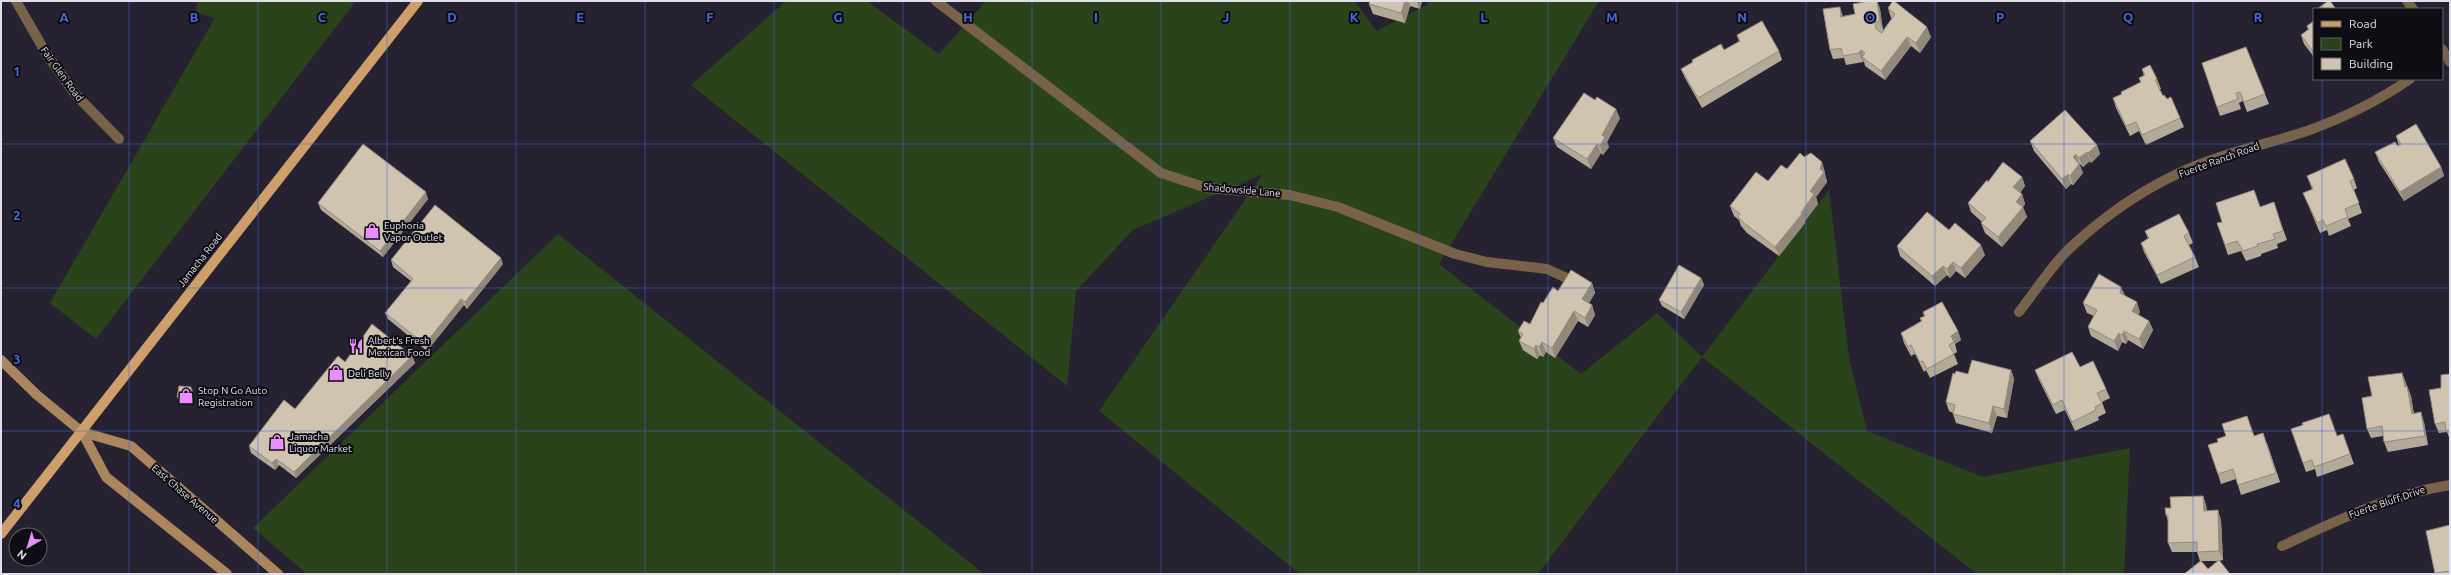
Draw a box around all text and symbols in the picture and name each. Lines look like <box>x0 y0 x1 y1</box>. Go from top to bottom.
legend <box>2313 8 2443 80</box>
text: A <box>59 10 69 24</box>
text: B <box>190 10 199 24</box>
text: C <box>318 10 327 24</box>
text: D <box>447 10 457 24</box>
text: E <box>576 10 584 24</box>
text: F <box>706 10 714 24</box>
text: G <box>834 10 843 24</box>
text: H <box>963 10 973 24</box>
text: I <box>1094 10 1098 24</box>
text: J <box>1223 10 1229 24</box>
text: K <box>1350 10 1359 24</box>
text: L <box>1480 10 1488 24</box>
text: M <box>1606 10 1618 24</box>
text: N <box>1737 10 1747 24</box>
text: O <box>1865 10 1875 24</box>
text: P <box>1996 10 2004 24</box>
text: Q <box>2123 10 2133 24</box>
text: R <box>2254 10 2263 24</box>
text: Road <box>2349 17 2377 30</box>
text: Park <box>2349 37 2373 50</box>
street label: Fair Glen Road <box>39 45 85 103</box>
text: Building <box>2349 57 2393 70</box>
text: 1 <box>13 64 21 78</box>
street label: Fuerte Ranch Road <box>2177 140 2261 180</box>
street label: Shadowside Lane <box>1203 181 1281 199</box>
text: 2 <box>13 208 21 222</box>
place label: Euphoria Vapor Outlet <box>384 220 443 243</box>
shop icon: Euphoria Vapor Outlet <box>363 222 381 240</box>
street label: Jamacha Road <box>176 231 224 289</box>
place label: Albert's Fresh Mexican Food <box>368 335 430 358</box>
restaurant icon: Albert's Fresh Mexican Food <box>347 337 365 355</box>
text: 3 <box>13 352 21 366</box>
shop icon: Deli Belly <box>327 364 345 382</box>
place label: Deli Belly <box>348 368 390 379</box>
place label: Stop N Go Auto Registration <box>198 385 267 408</box>
shop icon: Stop N Go Auto Registration <box>177 387 195 405</box>
place label: Jamacha Liquor Market <box>289 431 352 454</box>
shop icon: Jamacha Liquor Market <box>268 433 286 451</box>
street label: East Chase Avenue <box>150 462 220 526</box>
street label: Fuerte Bluff Drive <box>2347 484 2427 520</box>
text: 4 <box>13 496 21 510</box>
north arrow <box>8 527 48 567</box>
text: N <box>15 548 29 562</box>

